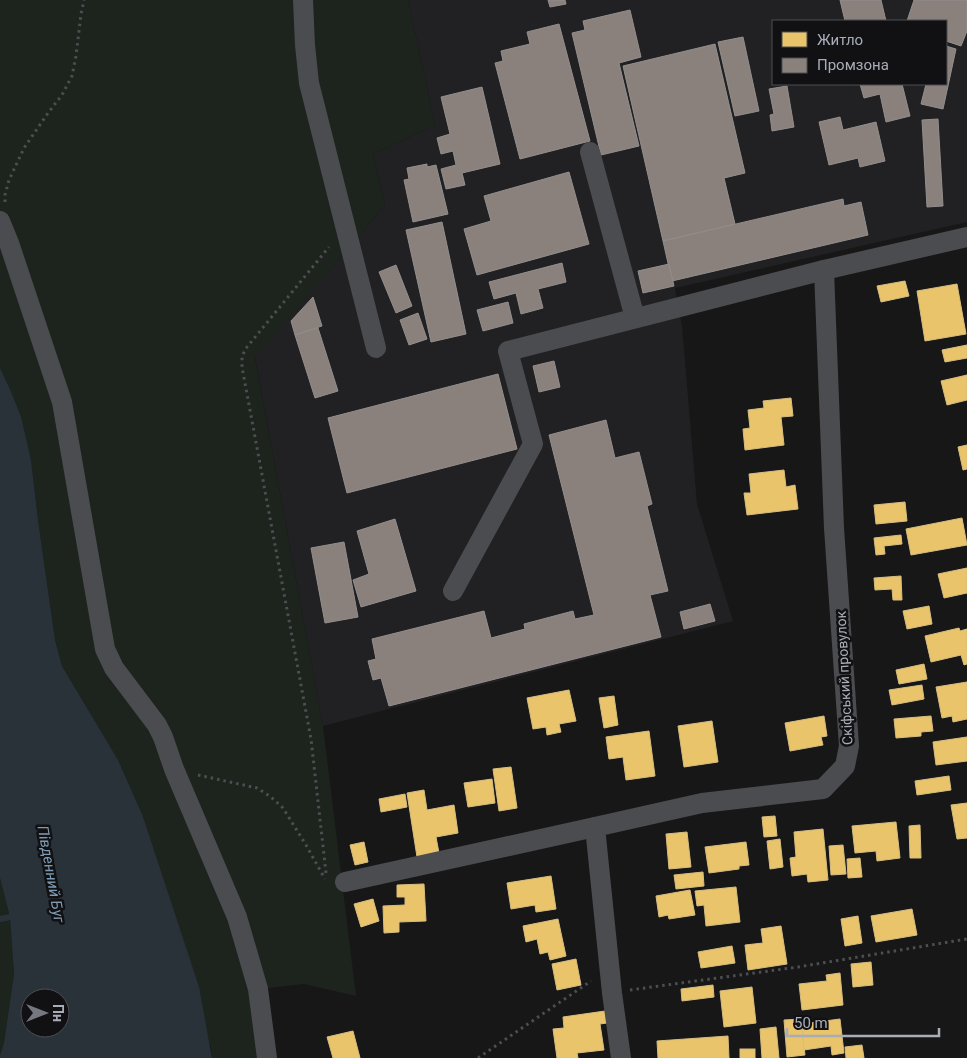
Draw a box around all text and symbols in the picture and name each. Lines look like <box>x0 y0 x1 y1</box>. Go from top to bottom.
legend <box>772 20 947 85</box>
text: Житло <box>817 31 863 49</box>
text: Промзона <box>817 56 889 74</box>
street label: Скіфський провулок <box>832 610 856 745</box>
water label: Південний Буг <box>34 824 69 925</box>
north arrow <box>20 988 70 1038</box>
text: Пн <box>50 1004 66 1022</box>
scale bar <box>787 1006 940 1038</box>
text: 50 m <box>794 1014 828 1032</box>

